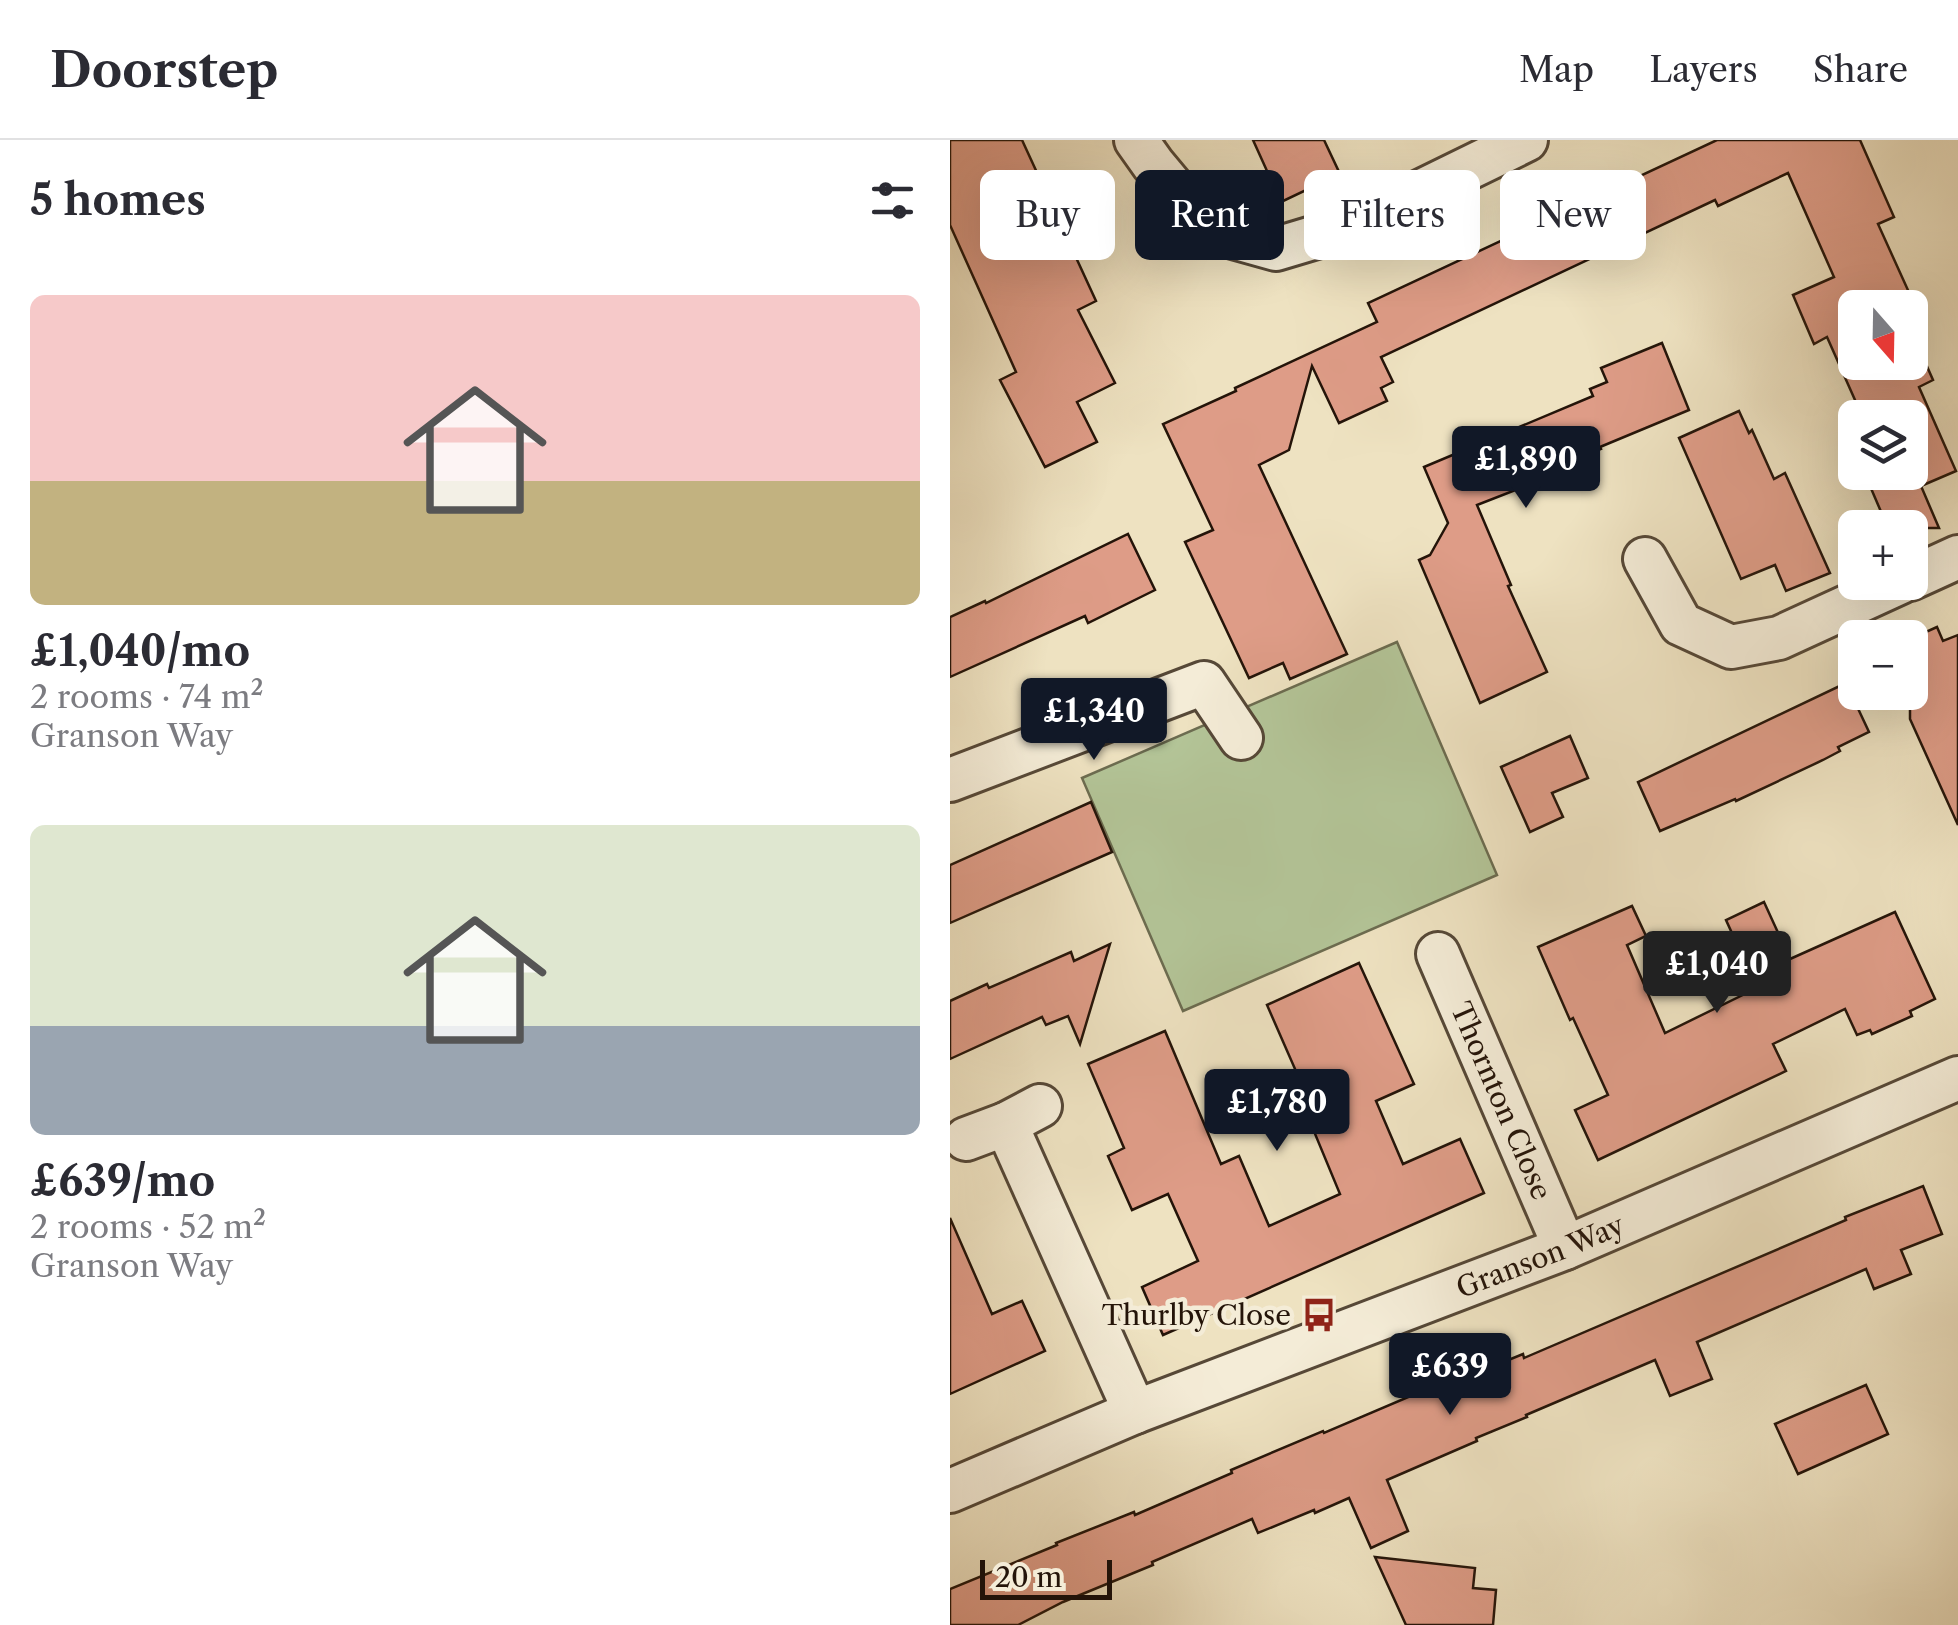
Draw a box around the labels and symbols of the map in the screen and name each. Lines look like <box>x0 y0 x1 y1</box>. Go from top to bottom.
north arrow <box>1838 290 1928 380</box>
pin: £1,890 <box>1445 426 1607 511</box>
pin: £1,340 <box>1013 678 1175 763</box>
pin: £1,040 <box>1636 931 1798 1016</box>
street label: Thornton Close <box>1444 997 1559 1205</box>
pin: £1,780 <box>1196 1069 1358 1154</box>
street label: Granson Way <box>1451 1207 1629 1305</box>
bus stop icon: Thurlby Close <box>1300 1296 1338 1334</box>
place label: Thurlby Close <box>1102 1298 1291 1332</box>
pin: £639 <box>1391 1333 1509 1418</box>
scale bar <box>980 1555 1112 1600</box>

